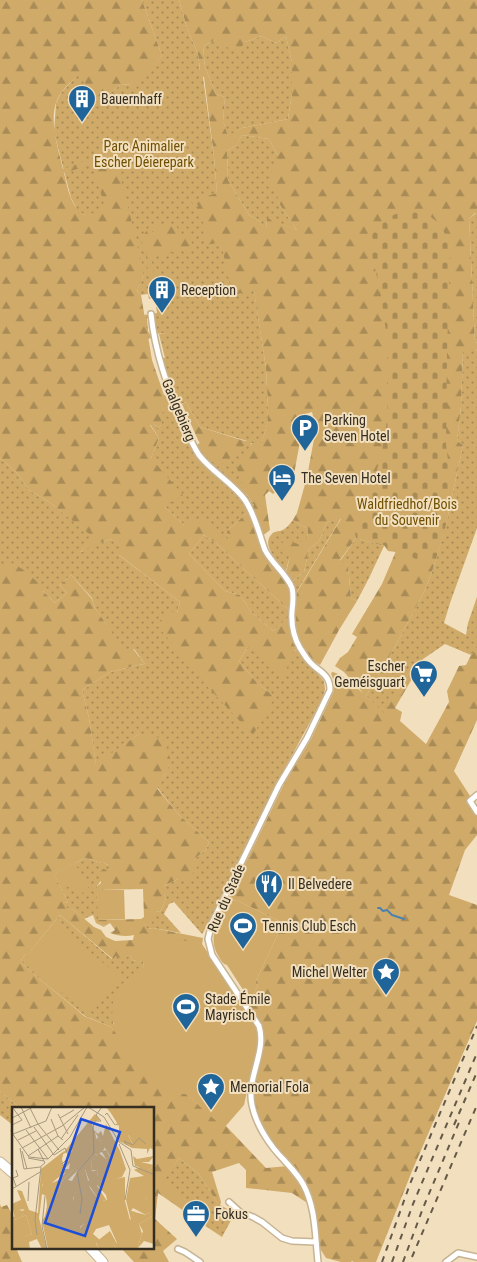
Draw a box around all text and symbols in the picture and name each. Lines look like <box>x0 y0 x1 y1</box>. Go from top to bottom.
building icon: Bauernhaff <box>67 84 97 123</box>
place label: Bauernhaff <box>101 91 163 107</box>
park label: Parc Animalier Escher Déierepark <box>94 138 195 170</box>
building icon: Reception <box>147 275 177 314</box>
place label: Reception <box>181 282 236 298</box>
street label: Gaalgebierg <box>159 376 199 444</box>
place label: Parking Seven Hotel <box>324 412 390 444</box>
parking icon: Parking Seven Hotel <box>290 413 320 452</box>
hotel icon: The Seven Hotel <box>267 463 297 502</box>
place label: The Seven Hotel <box>301 470 391 486</box>
park label: Waldfriedhof/Bois du Souvenir <box>357 496 457 528</box>
place label: Escher Geméisguart <box>334 658 405 690</box>
supermarket icon: Escher Geméisguart <box>409 659 439 698</box>
street label: Rue du Stade <box>204 861 248 934</box>
restaurant icon: Il Belvedere <box>254 869 284 908</box>
place label: Il Belvedere <box>288 876 352 892</box>
sports icon: Tennis Club Esch <box>228 911 258 950</box>
place label: Tennis Club Esch <box>262 918 356 934</box>
place icon: Michel Welter <box>371 957 401 996</box>
place label: Michel Welter <box>292 964 367 980</box>
place label: Stade Émile Mayrisch <box>205 990 271 1023</box>
sports icon: Stade Émile Mayrisch <box>171 992 201 1031</box>
place icon: Memorial Fola <box>196 1072 226 1111</box>
place label: Memorial Fola <box>230 1079 309 1095</box>
inset map <box>12 1107 155 1250</box>
office icon: Fokus <box>181 1199 211 1238</box>
place label: Fokus <box>215 1206 248 1222</box>

